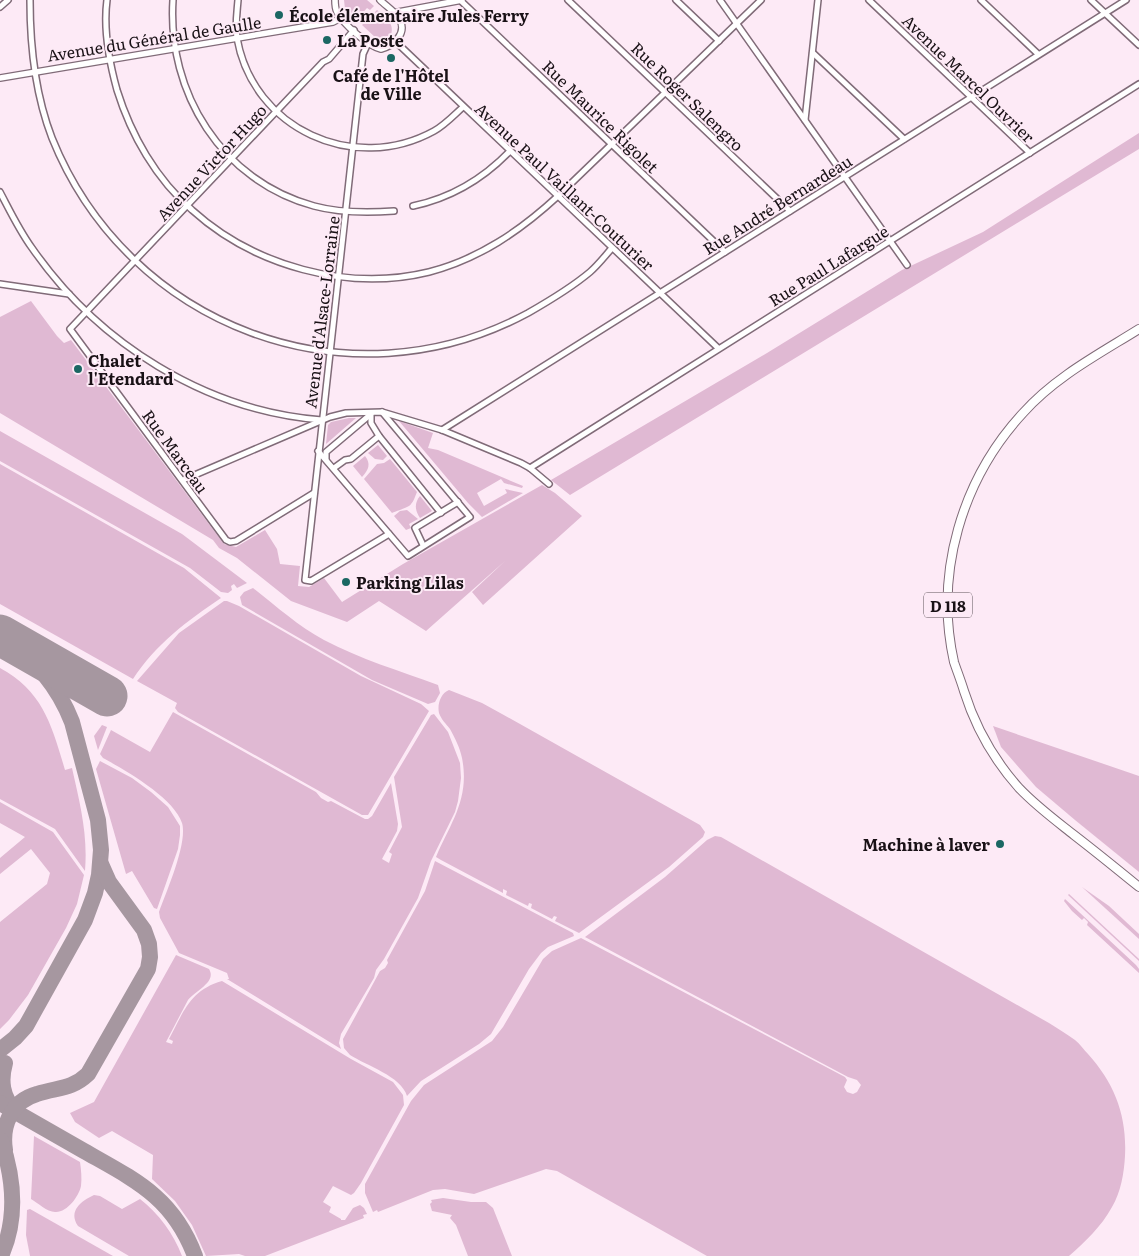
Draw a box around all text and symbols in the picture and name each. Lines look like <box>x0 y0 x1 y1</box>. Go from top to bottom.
place label: École élémentaire Jules Ferry <box>289 3 529 27</box>
street label: Avenue Marcel Ouvrier <box>898 8 1041 148</box>
street label: Avenue du Général de Gaulle <box>45 9 263 67</box>
marker: École élémentaire Jules Ferry <box>273 9 285 21</box>
place label: La Poste <box>337 28 404 52</box>
marker: La Poste <box>321 34 333 46</box>
street label: Rue Roger Salengro <box>626 36 750 156</box>
marker: Café de l'Hôtel de Ville <box>385 52 397 64</box>
street label: Rue Maurice Rigolet <box>538 54 665 178</box>
place label: Café de l'Hôtel de Ville <box>333 63 450 105</box>
street label: Avenue Paul Vaillant-Couturier <box>470 96 660 276</box>
street label: Avenue Victor Hugo <box>150 98 272 226</box>
street label: Rue André Bernardeau <box>698 148 856 260</box>
street label: Avenue d'Alsace-Lorraine <box>297 214 345 410</box>
street label: Rue Paul Lafargue <box>763 218 893 312</box>
place label: Chalet l'Etendard <box>88 348 174 390</box>
marker: Chalet l'Etendard <box>72 363 84 375</box>
street label: Rue Marceau <box>137 404 215 498</box>
place label: Parking Lilas <box>356 570 464 594</box>
marker: Parking Lilas <box>340 576 352 588</box>
road number: D 118 <box>924 592 972 618</box>
place label: Machine à laver <box>862 832 990 856</box>
marker: Machine à laver <box>994 838 1006 850</box>

